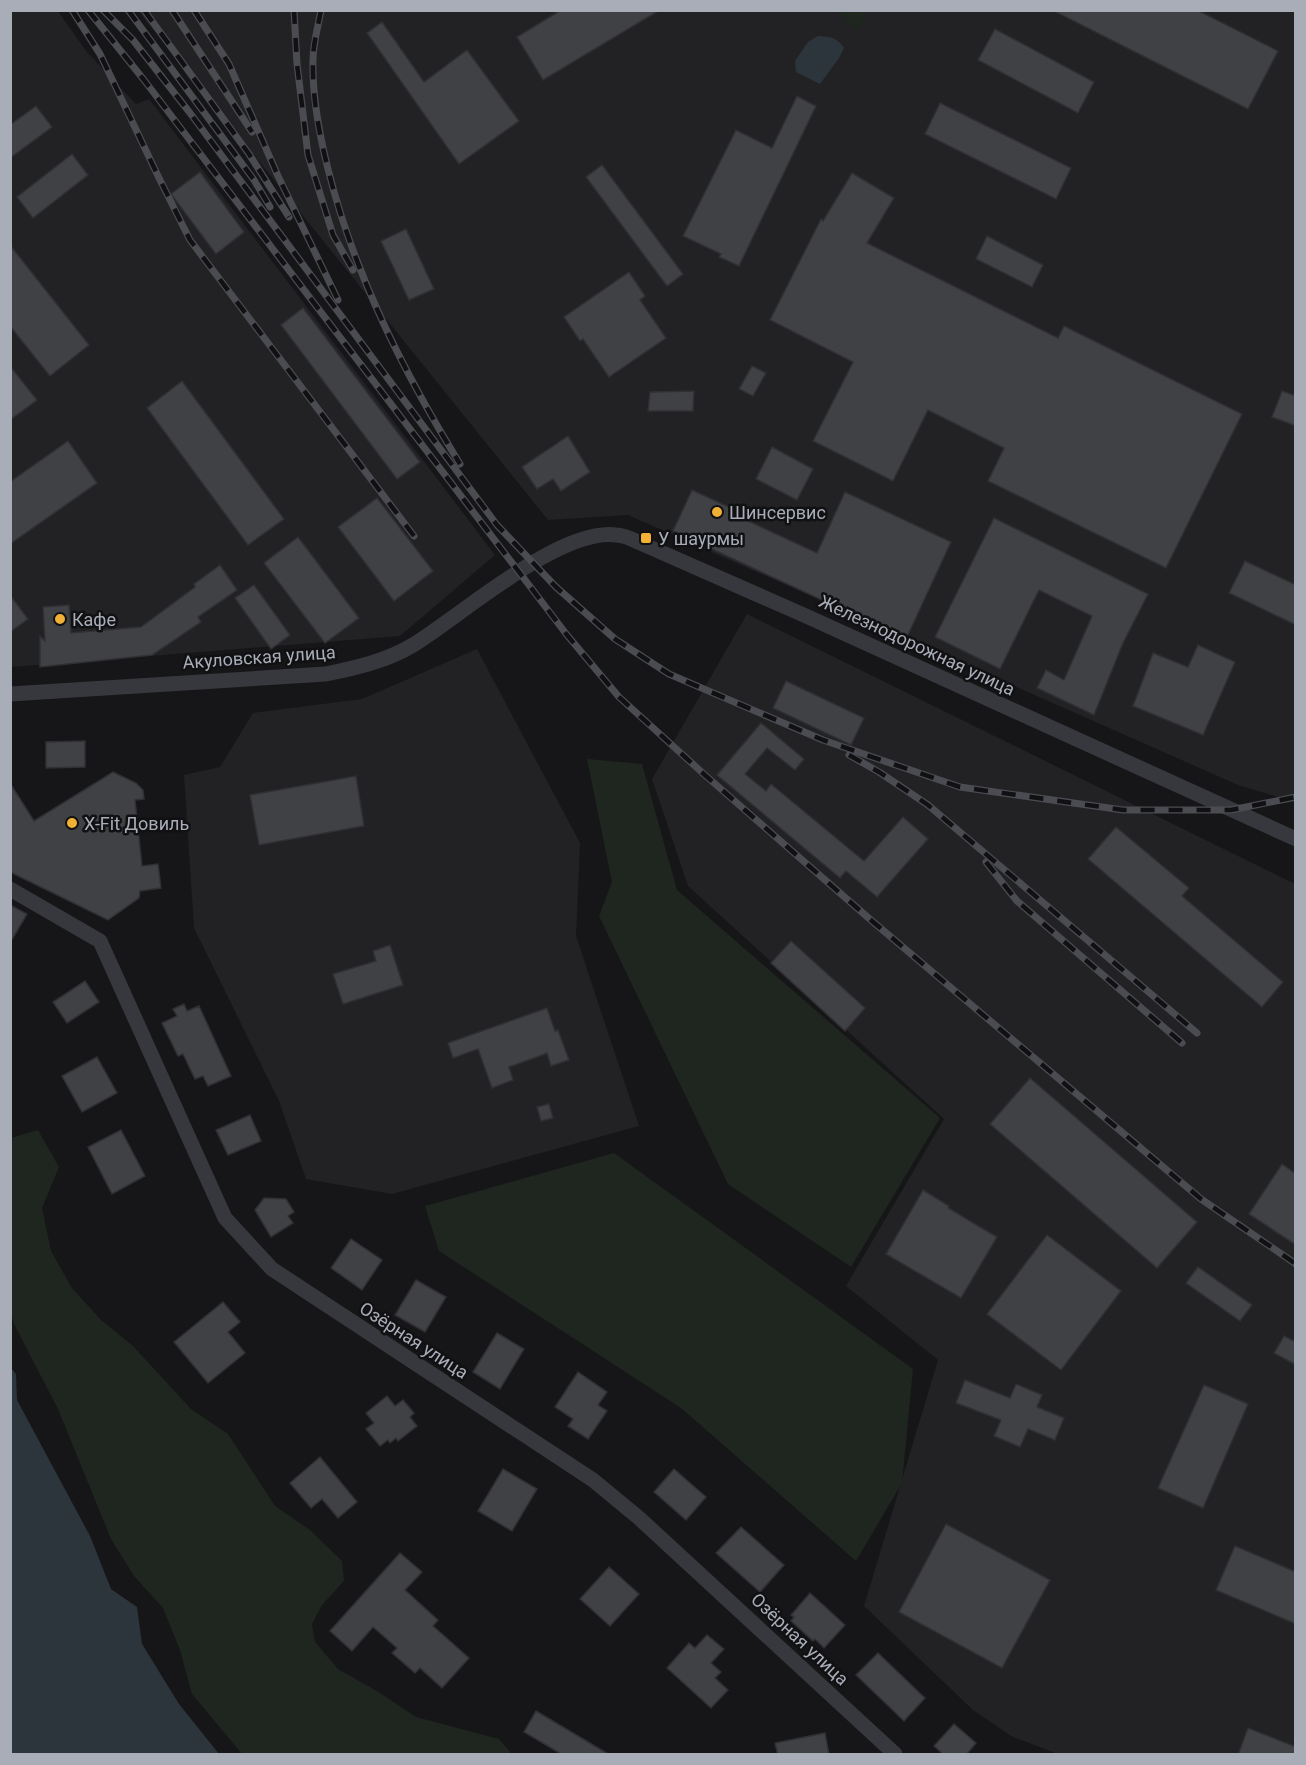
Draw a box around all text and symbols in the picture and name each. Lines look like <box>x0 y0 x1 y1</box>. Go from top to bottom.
place label: Шинсервис <box>729 502 826 523</box>
marker: Шинсервис <box>710 505 724 519</box>
place label: У шаурмы <box>658 528 744 549</box>
marker: У шаурмы <box>639 531 653 545</box>
street label: Железнодорожная улица <box>816 590 1018 700</box>
place label: Кафе <box>72 609 116 630</box>
marker: Кафе <box>53 612 67 626</box>
street label: Акуловская улица <box>182 641 336 673</box>
place label: X-Fit Довиль <box>84 813 189 834</box>
marker: X-Fit Довиль <box>65 816 79 830</box>
street label: Озёрная улица <box>356 1297 472 1383</box>
street label: Озёрная улица <box>747 1589 853 1689</box>

